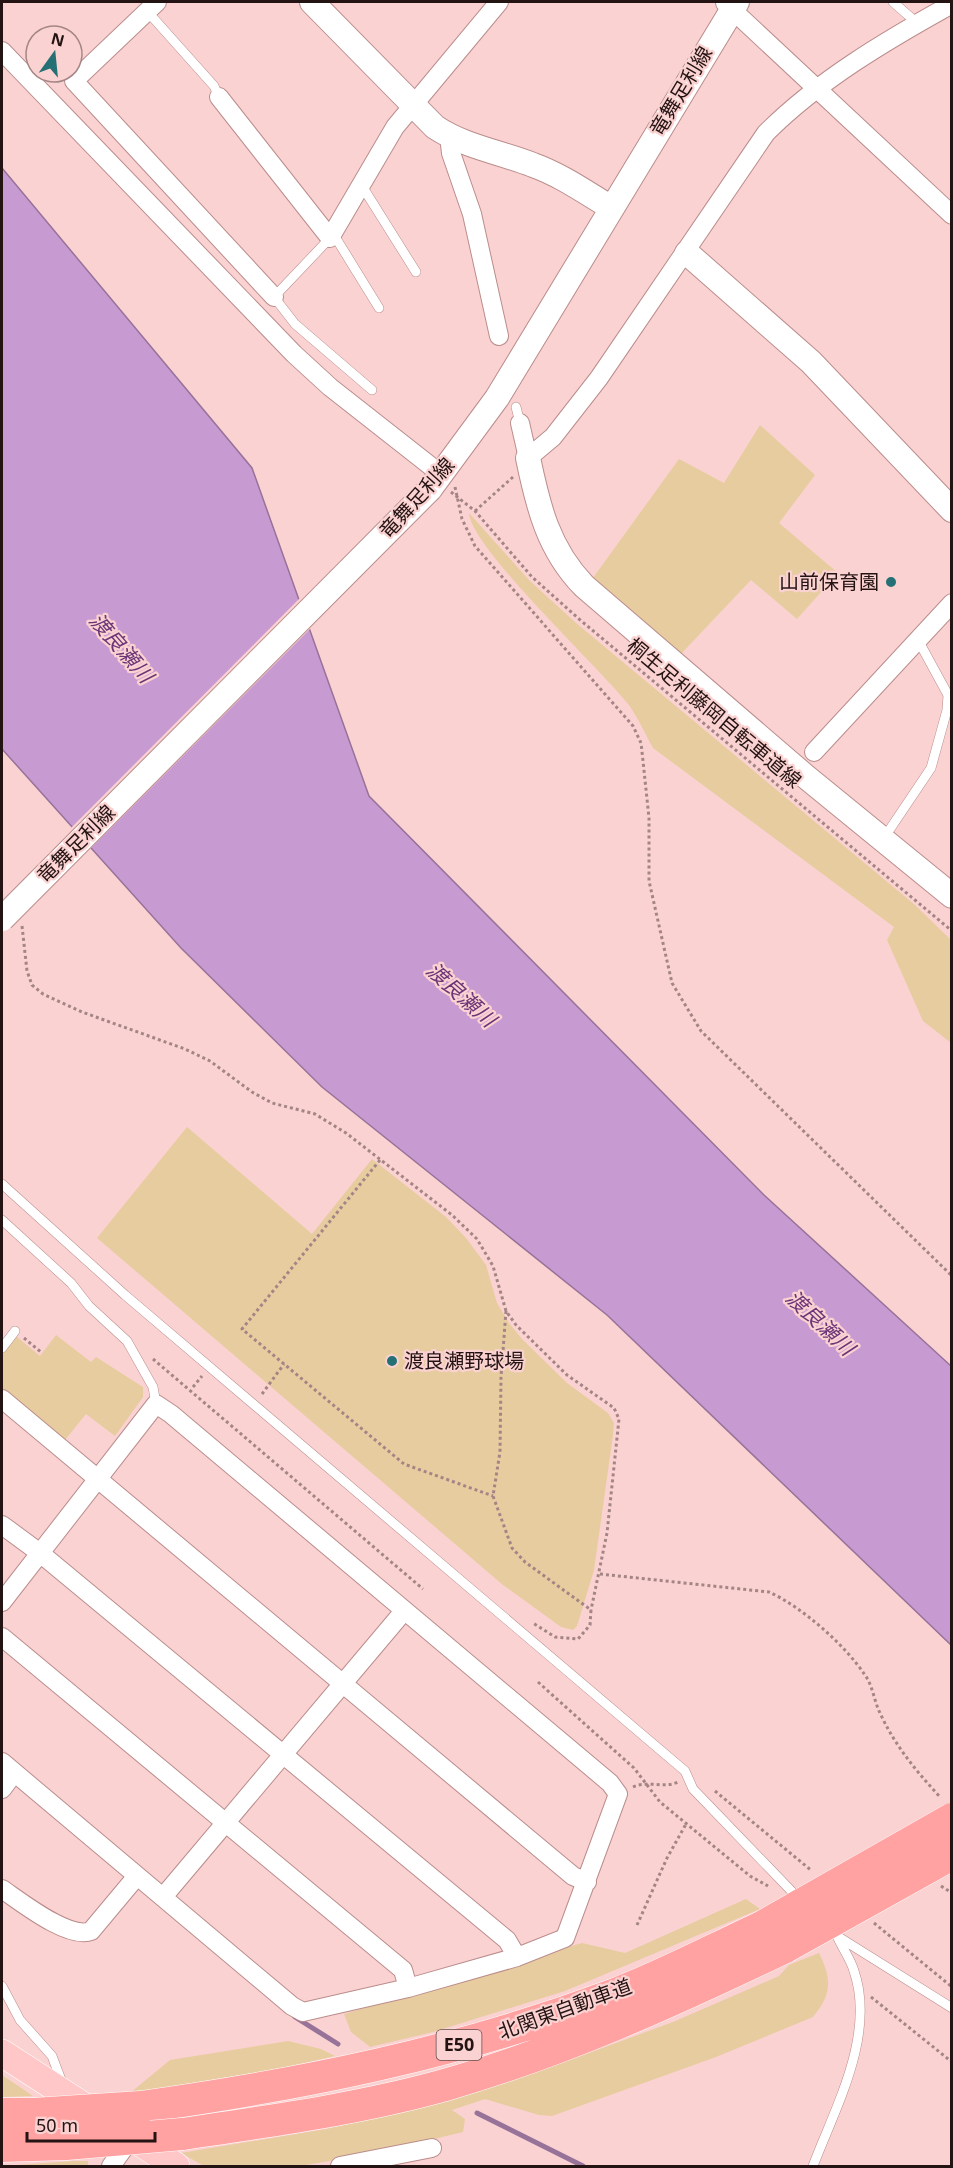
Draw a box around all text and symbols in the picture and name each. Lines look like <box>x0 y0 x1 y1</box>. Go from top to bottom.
north arrow <box>24 24 84 84</box>
text: N <box>49 27 67 52</box>
street label: 竜舞足利線 <box>643 41 718 141</box>
street label: 竜舞足利線 <box>373 451 460 544</box>
place label: 山前保育園 <box>779 568 879 595</box>
marker: 山前保育園 <box>884 575 898 589</box>
water label: 渡良瀬川 <box>84 606 161 690</box>
street label: 桐生足利藤岡自転車道線 <box>621 632 807 794</box>
street label: 竜舞足利線 <box>31 799 121 889</box>
water label: 渡良瀬川 <box>421 956 504 1034</box>
water label: 渡良瀬川 <box>780 1283 862 1363</box>
place label: 渡良瀬野球場 <box>404 1347 524 1374</box>
marker: 渡良瀬野球場 <box>385 1354 399 1368</box>
street label: 北関東自動車道 <box>494 1972 635 2045</box>
road number: E50 <box>436 2030 482 2060</box>
scale bar <box>27 2105 154 2143</box>
text: 50 m <box>36 2113 78 2137</box>

